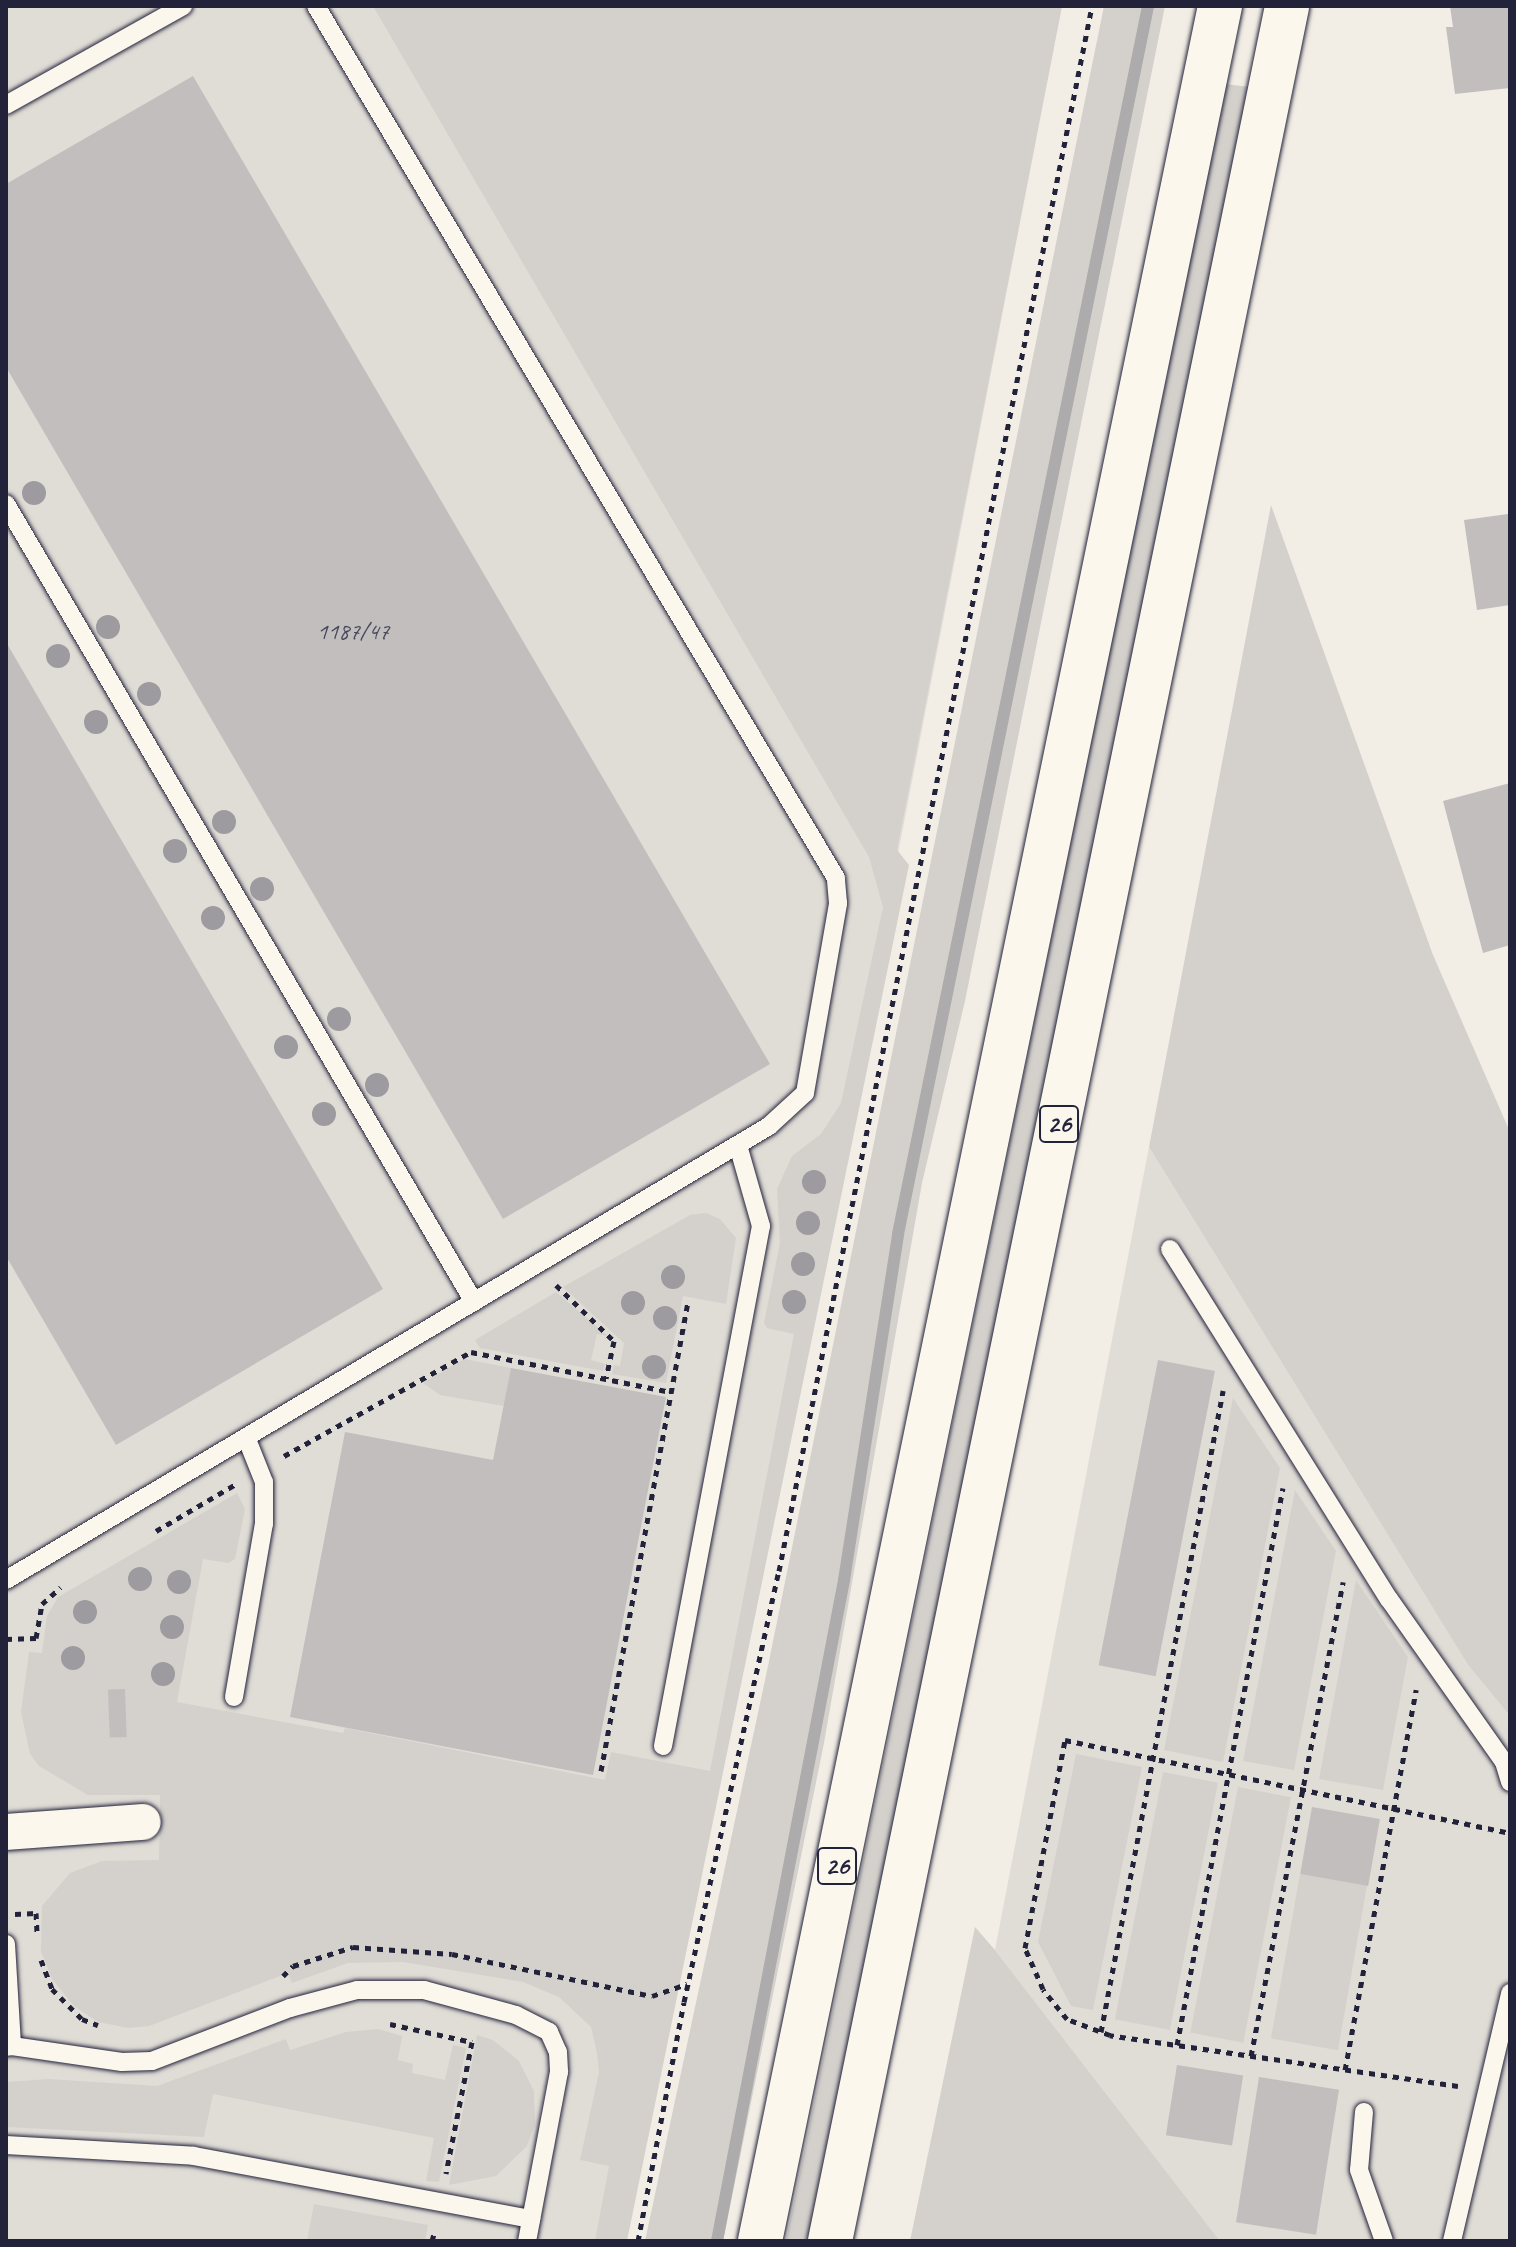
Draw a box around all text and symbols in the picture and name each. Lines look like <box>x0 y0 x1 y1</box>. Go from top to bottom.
house number: 1187/47 <box>317 618 389 646</box>
road number: 26 <box>1039 1102 1079 1146</box>
road number: 26 <box>817 1844 857 1888</box>

